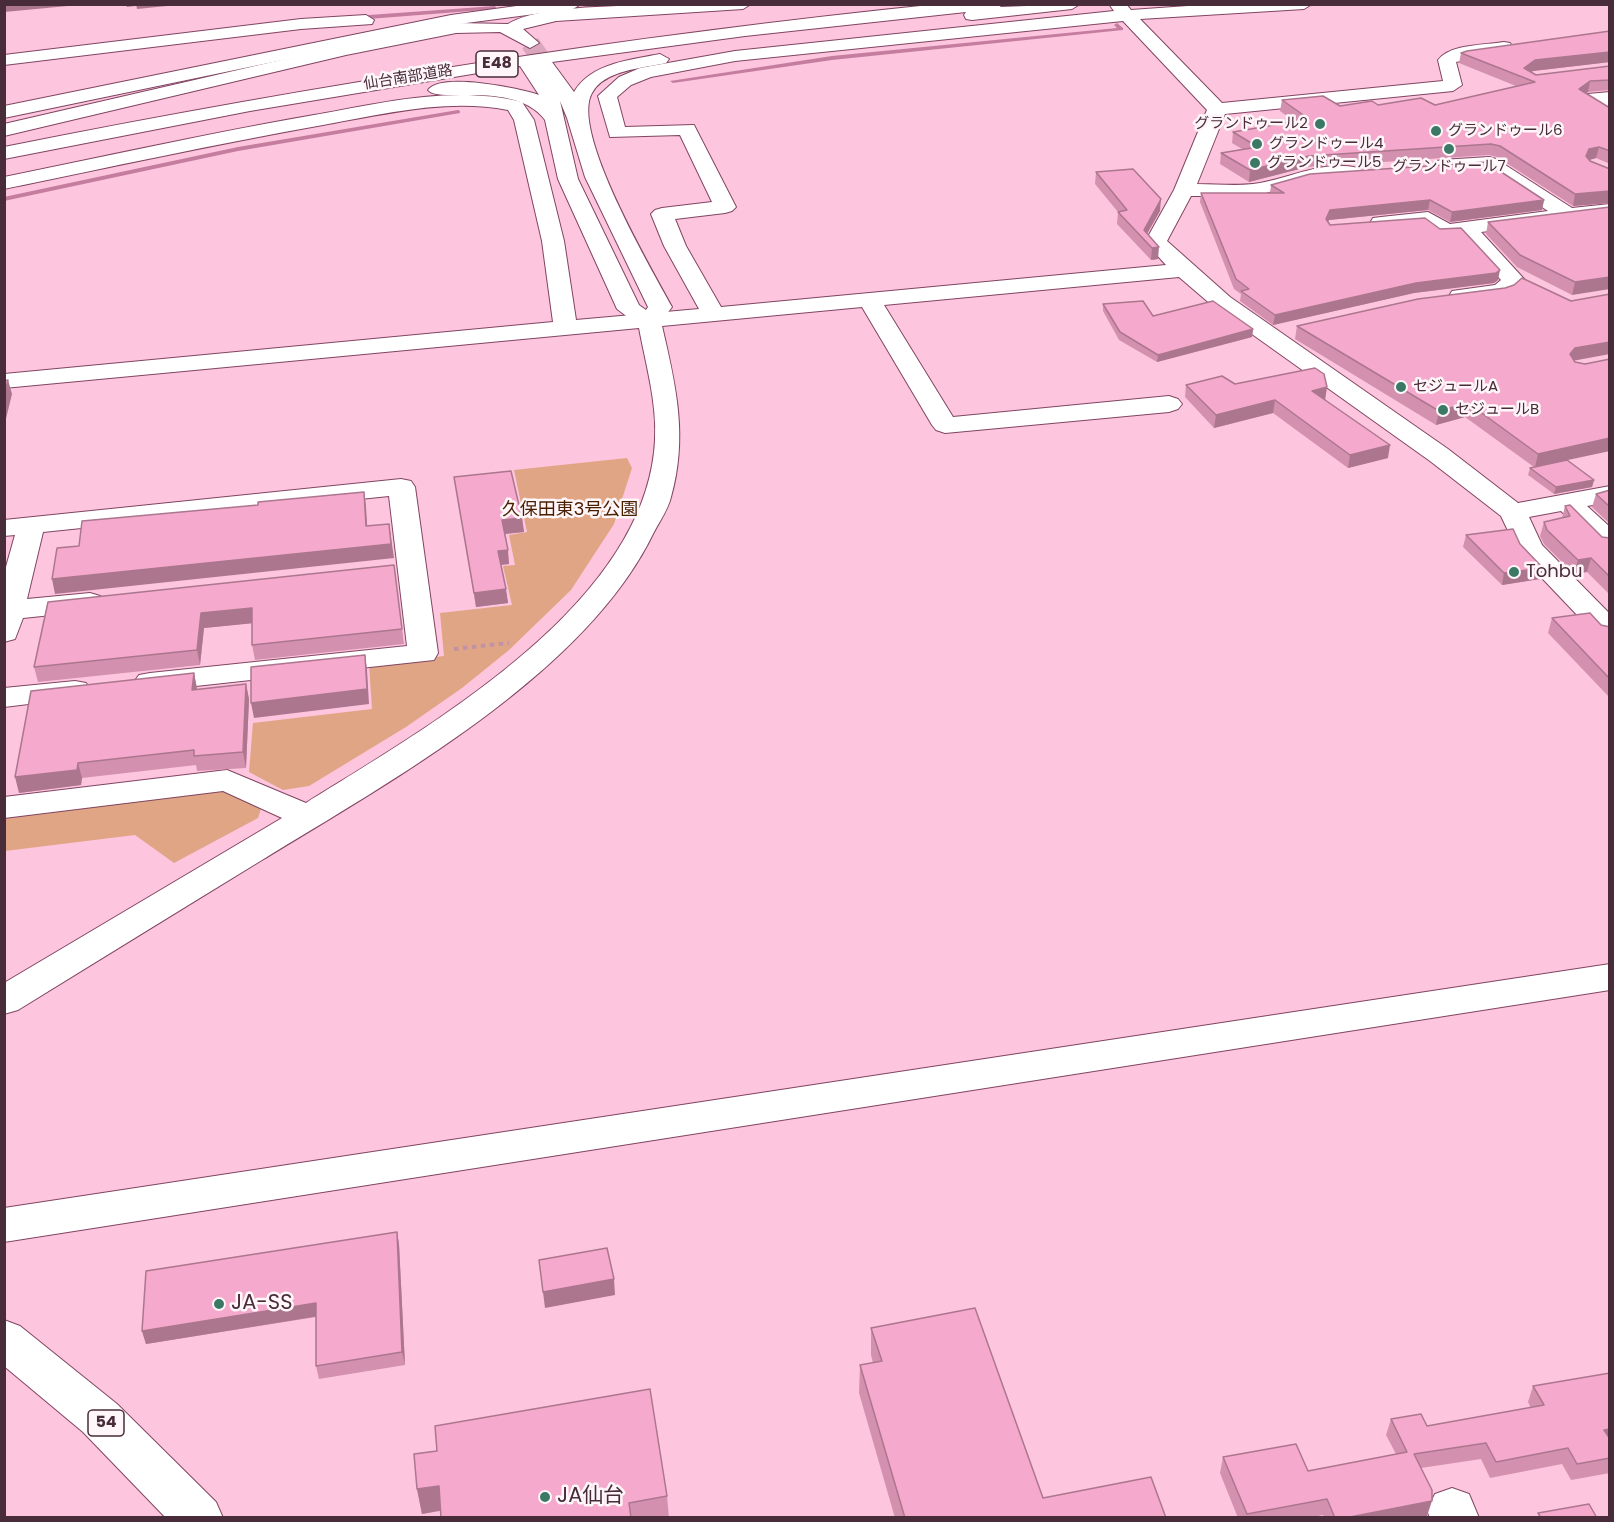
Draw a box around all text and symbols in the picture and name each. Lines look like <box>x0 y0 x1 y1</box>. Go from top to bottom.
road number: E48 <box>476 51 518 77</box>
street label: 仙台南部道路 <box>362 62 454 94</box>
place label: グランドゥール2 <box>1194 115 1308 133</box>
marker: グランドゥール2 <box>1313 117 1327 131</box>
place label: グランドゥール6 <box>1448 122 1563 140</box>
marker: グランドゥール6 <box>1429 124 1443 138</box>
place label: グランドゥール4 <box>1269 135 1383 153</box>
marker: グランドゥール4 <box>1250 137 1264 151</box>
marker: グランドゥール7 <box>1442 142 1456 156</box>
place label: グランドゥール5 <box>1267 154 1381 172</box>
marker: グランドゥール5 <box>1248 156 1262 170</box>
place label: グランドゥール7 <box>1392 158 1506 176</box>
place label: セジュールA <box>1413 378 1498 396</box>
marker: セジュールA <box>1394 380 1408 394</box>
place label: セジュールB <box>1455 401 1539 419</box>
marker: セジュールB <box>1436 403 1450 417</box>
park label: 久保田東3号公園 <box>502 499 638 521</box>
place label: Tohbu <box>1526 561 1582 583</box>
marker: Tohbu <box>1507 565 1521 579</box>
place label: JA-SS <box>231 1291 293 1317</box>
marker: JA-SS <box>212 1297 226 1311</box>
road number: 54 <box>88 1410 124 1436</box>
place label: JA仙台 <box>557 1484 624 1510</box>
marker: JA仙台 <box>538 1490 552 1504</box>

